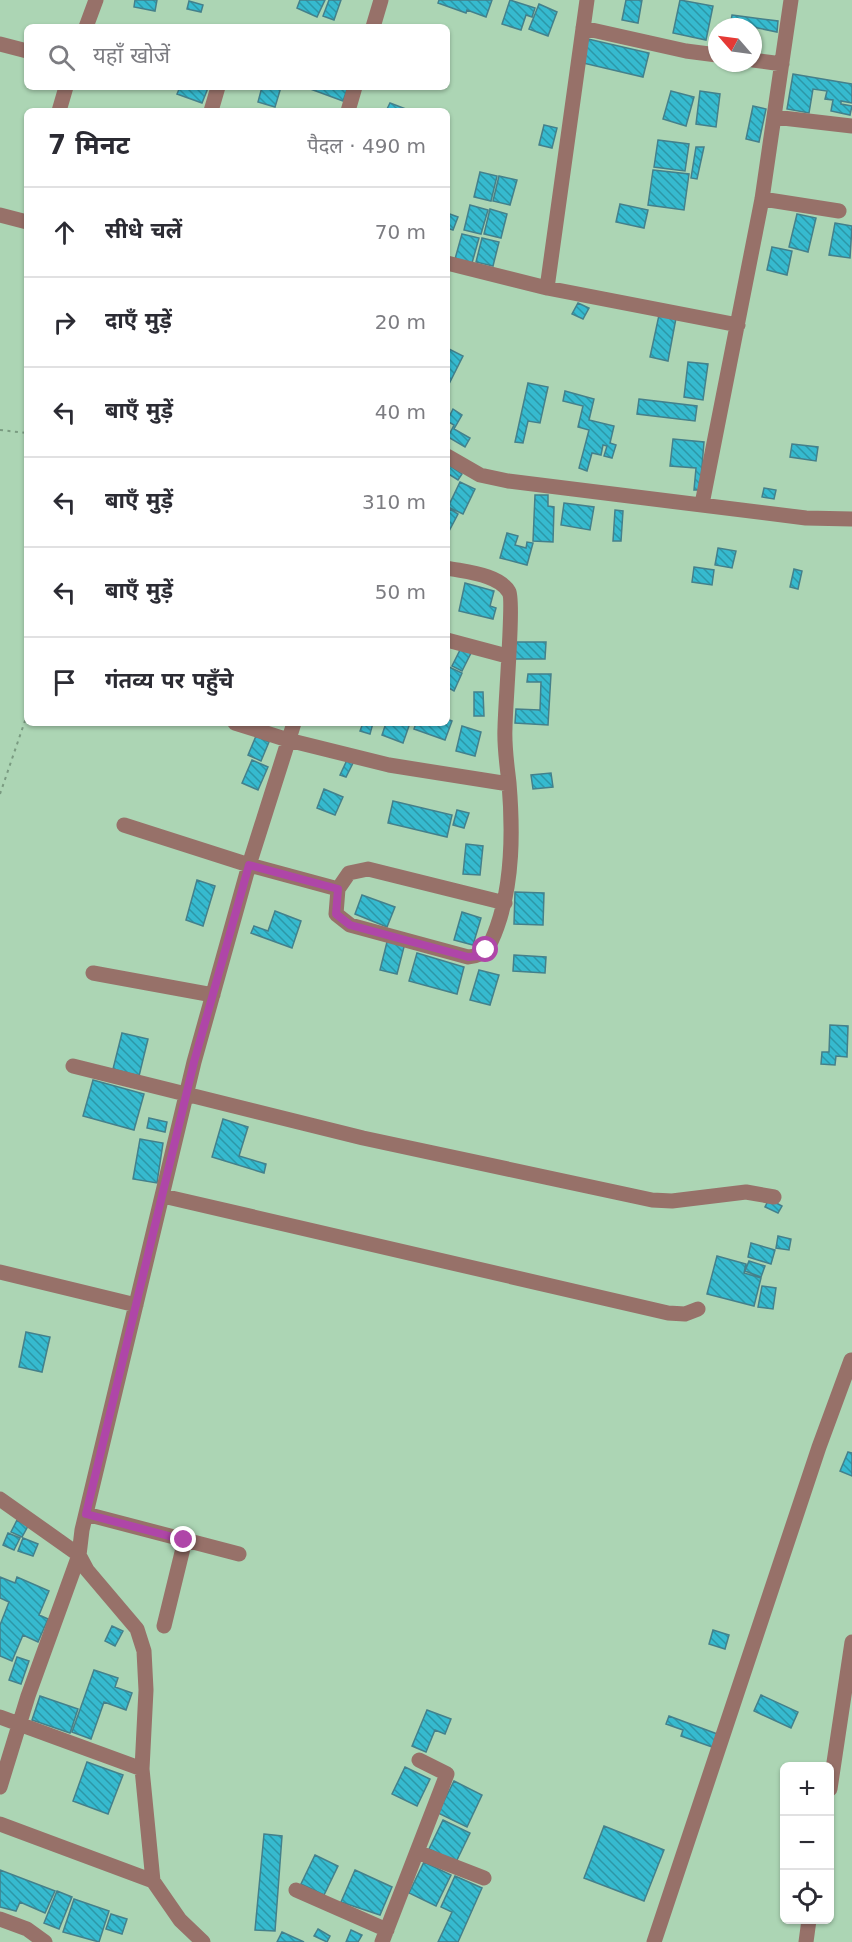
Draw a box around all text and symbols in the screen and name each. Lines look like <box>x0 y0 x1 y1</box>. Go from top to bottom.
north arrow <box>708 18 762 72</box>
search box <box>24 24 450 90</box>
icon: search <box>45 41 78 74</box>
text: यहाँ खोजें <box>93 43 170 68</box>
text: 7 मिनट <box>48 130 130 160</box>
text: पैदल · 490 m <box>307 134 426 158</box>
icon: ahead <box>48 216 81 249</box>
text: सीधे चलें <box>105 218 182 243</box>
text: 70 m <box>375 220 426 244</box>
icon: right <box>48 306 81 339</box>
text: दाएँ मुड़ें <box>105 308 172 333</box>
text: 20 m <box>375 310 426 334</box>
icon: left <box>48 396 81 429</box>
text: बाएँ मुड़ें <box>105 398 173 423</box>
text: 40 m <box>375 400 426 424</box>
icon: left <box>48 486 81 519</box>
text: बाएँ मुड़ें <box>105 488 173 513</box>
text: 310 m <box>362 490 426 514</box>
icon: left <box>48 576 81 609</box>
text: बाएँ मुड़ें <box>105 578 173 603</box>
text: 50 m <box>375 580 426 604</box>
icon: arrive <box>48 666 81 699</box>
text: गंतव्य पर पहुँचे <box>105 668 233 693</box>
route start <box>472 936 498 962</box>
route end <box>170 1526 196 1552</box>
map controls <box>780 1762 834 1924</box>
button: + <box>780 1762 834 1816</box>
button: − <box>780 1816 834 1870</box>
button: locate <box>780 1870 834 1924</box>

